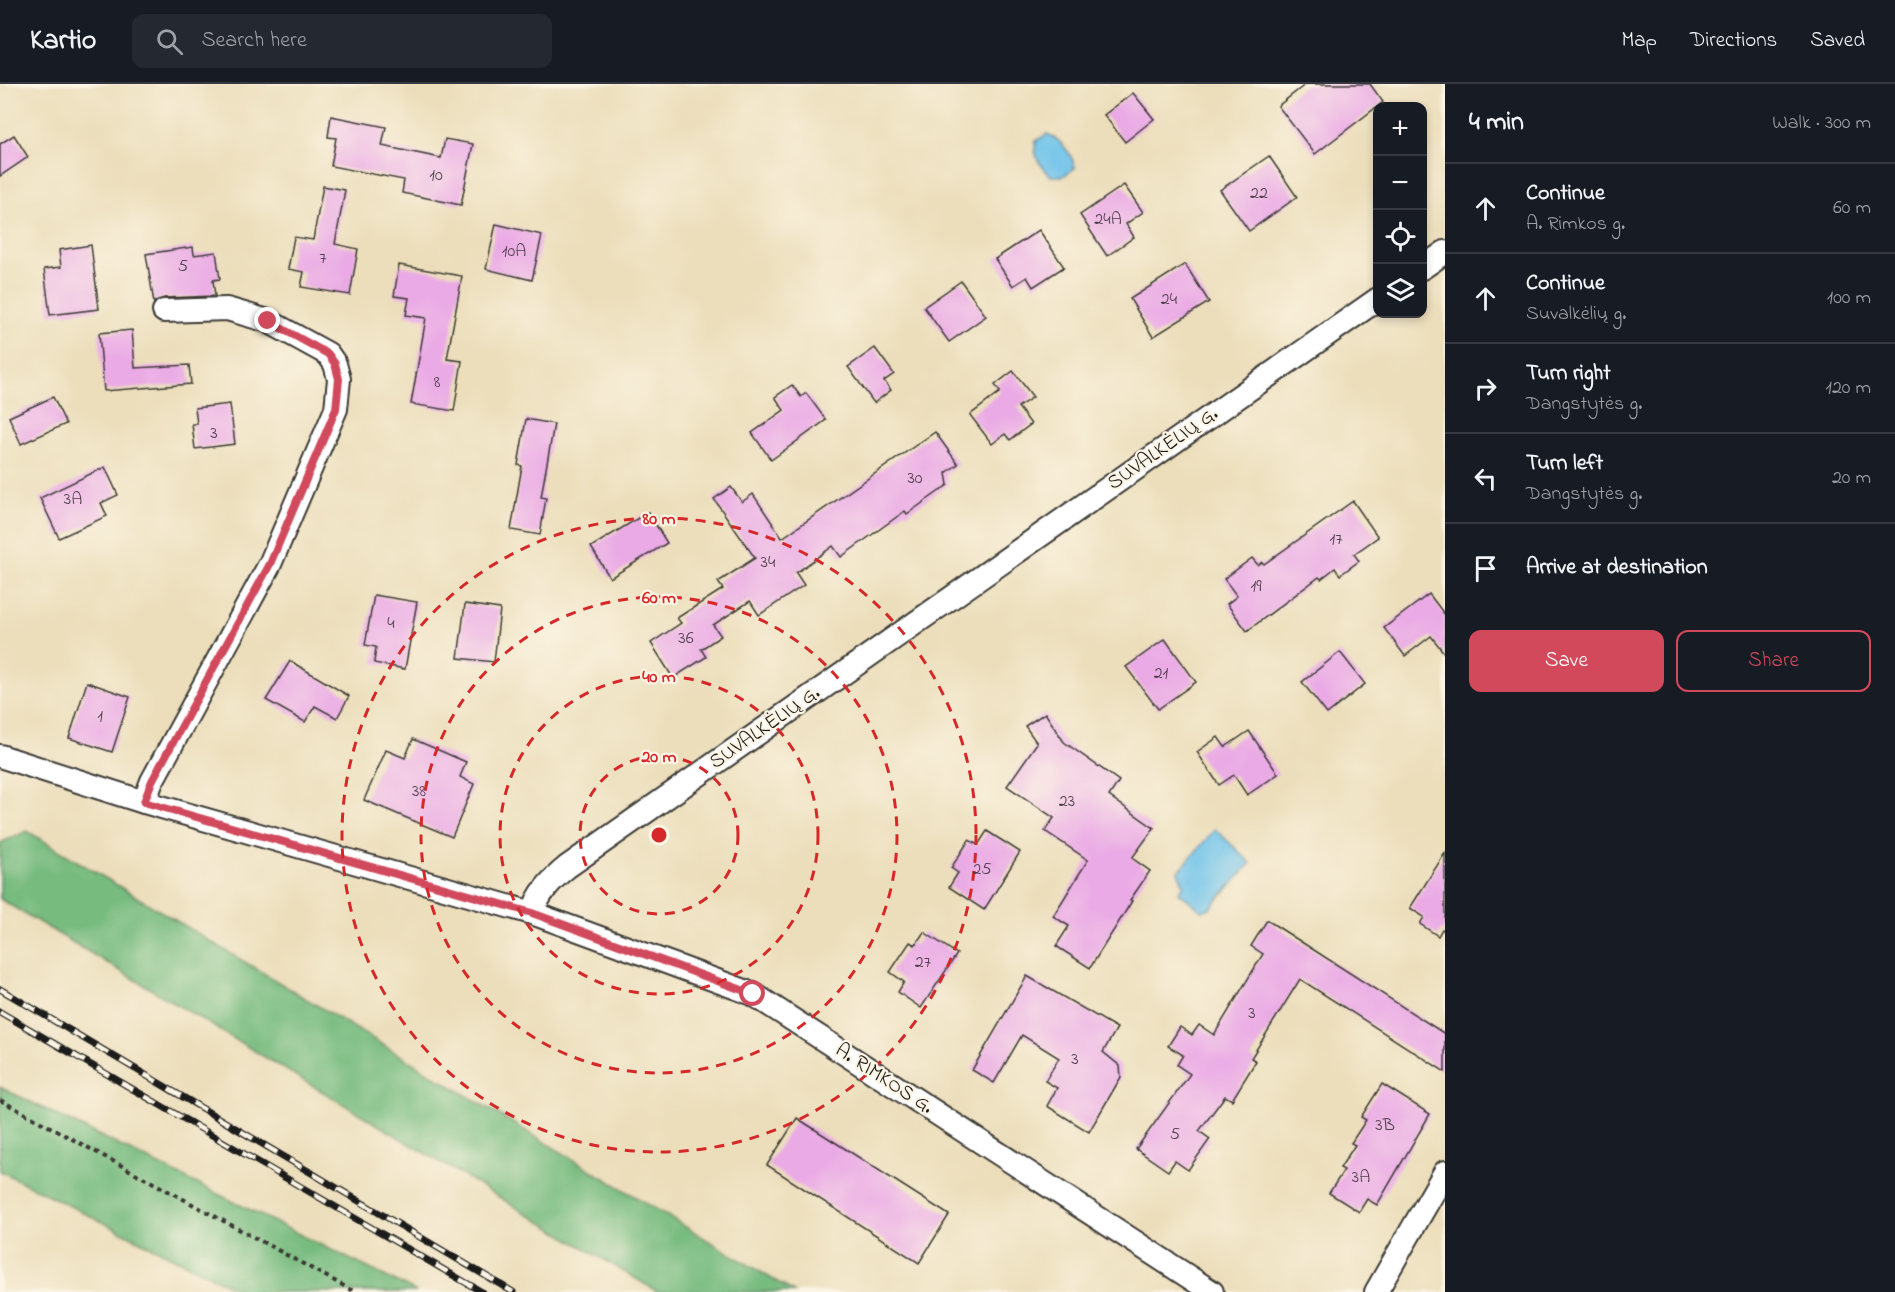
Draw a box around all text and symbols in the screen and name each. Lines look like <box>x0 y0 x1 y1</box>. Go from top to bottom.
search box <box>132 14 552 68</box>
text: Kartio <box>30 21 96 62</box>
icon: search <box>153 25 186 58</box>
text: Search here <box>201 25 307 57</box>
text: Map <box>1621 26 1657 56</box>
text: Directions <box>1690 26 1777 56</box>
text: Saved <box>1810 26 1865 56</box>
map controls <box>1373 102 1427 318</box>
button: + <box>1373 102 1427 156</box>
text: 4 min <box>1469 104 1524 142</box>
text: Walk · 300 m <box>1772 109 1871 138</box>
button: − <box>1373 156 1427 210</box>
house number: 10 <box>429 163 443 189</box>
text: Continue <box>1526 178 1605 210</box>
house number: 22 <box>1250 181 1268 207</box>
icon: ahead <box>1469 192 1502 225</box>
text: 60 m <box>1833 194 1871 223</box>
house number: 24A <box>1094 207 1122 233</box>
button: locate <box>1373 210 1427 264</box>
text: A. Rimkos g. <box>1526 210 1625 239</box>
house number: 10A <box>502 239 526 265</box>
house number: 7 <box>319 246 327 272</box>
house number: 5 <box>178 254 188 280</box>
button: layers <box>1373 264 1427 318</box>
text: Continue <box>1526 268 1605 300</box>
icon: ahead <box>1469 282 1502 315</box>
text: 100 m <box>1827 284 1871 313</box>
house number: 24 <box>1161 287 1178 313</box>
text: Suvalkėlių g. <box>1526 300 1626 329</box>
route end <box>254 307 280 333</box>
text: Turn right <box>1526 358 1611 390</box>
house number: 8 <box>434 370 441 396</box>
icon: right <box>1469 372 1502 405</box>
text: 120 m <box>1826 374 1871 403</box>
text: Dangstytės g. <box>1526 390 1642 419</box>
street label: SUVALKĖLIŲ G. <box>1102 400 1224 498</box>
house number: 3 <box>210 421 218 447</box>
text: Turn left <box>1526 448 1603 480</box>
icon: left <box>1469 462 1502 495</box>
text: 20 m <box>1832 464 1871 493</box>
house number: 30 <box>907 466 923 492</box>
text: Dangstytės g. <box>1526 480 1642 509</box>
house number: 3A <box>64 487 82 513</box>
text: 80 m <box>642 507 676 533</box>
house number: 17 <box>1329 527 1343 553</box>
house number: 34 <box>761 550 776 576</box>
icon: arrive <box>1469 552 1502 585</box>
text: Arrive at destination <box>1526 552 1708 584</box>
house number: 19 <box>1250 574 1262 600</box>
text: 60 m <box>642 586 676 612</box>
house number: 4 <box>387 611 395 637</box>
house number: 36 <box>678 626 694 652</box>
button: Save <box>1469 630 1664 692</box>
button: Share <box>1676 630 1871 692</box>
house number: 21 <box>1154 661 1169 687</box>
text: 40 m <box>642 665 676 691</box>
street label: SUVALKĖLIŲ G. <box>704 679 826 777</box>
house number: 1 <box>97 704 103 730</box>
text: 20 m <box>640 745 677 771</box>
house number: 38 <box>412 779 426 805</box>
house number: 23 <box>1059 789 1075 815</box>
centre of rings <box>649 825 669 845</box>
house number: 25 <box>972 857 992 883</box>
house number: 27 <box>915 950 932 976</box>
route start <box>739 980 765 1006</box>
house number: 3 <box>1248 1001 1256 1027</box>
street label: A. RIMKOS G. <box>829 1036 939 1122</box>
house number: 3 <box>1071 1047 1079 1073</box>
house number: 3B <box>1375 1113 1395 1139</box>
house number: 5 <box>1170 1122 1180 1148</box>
house number: 3A <box>1352 1165 1370 1191</box>

